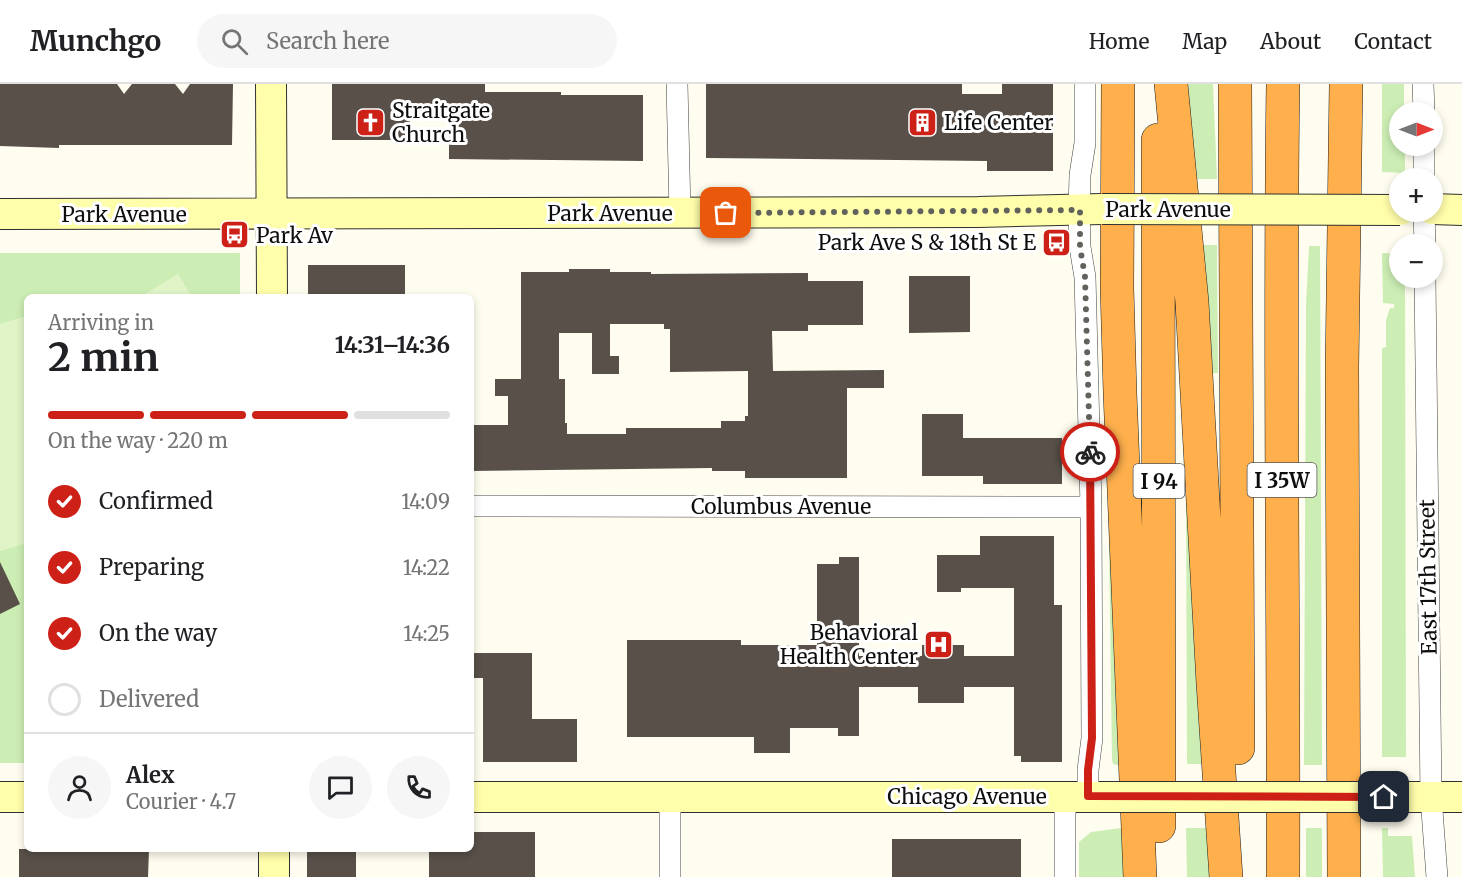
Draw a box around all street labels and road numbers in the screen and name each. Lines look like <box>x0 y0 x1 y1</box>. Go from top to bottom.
street label: Park Avenue <box>1105 196 1231 223</box>
street label: Park Avenue <box>547 200 673 227</box>
street label: Park Avenue <box>61 201 187 228</box>
road number: I 35W <box>1248 463 1316 497</box>
road number: I 94 <box>1134 464 1184 498</box>
street label: Columbus Avenue <box>691 493 871 520</box>
street label: East 17th Street <box>1413 499 1443 655</box>
street label: Chicago Avenue <box>887 783 1047 810</box>

